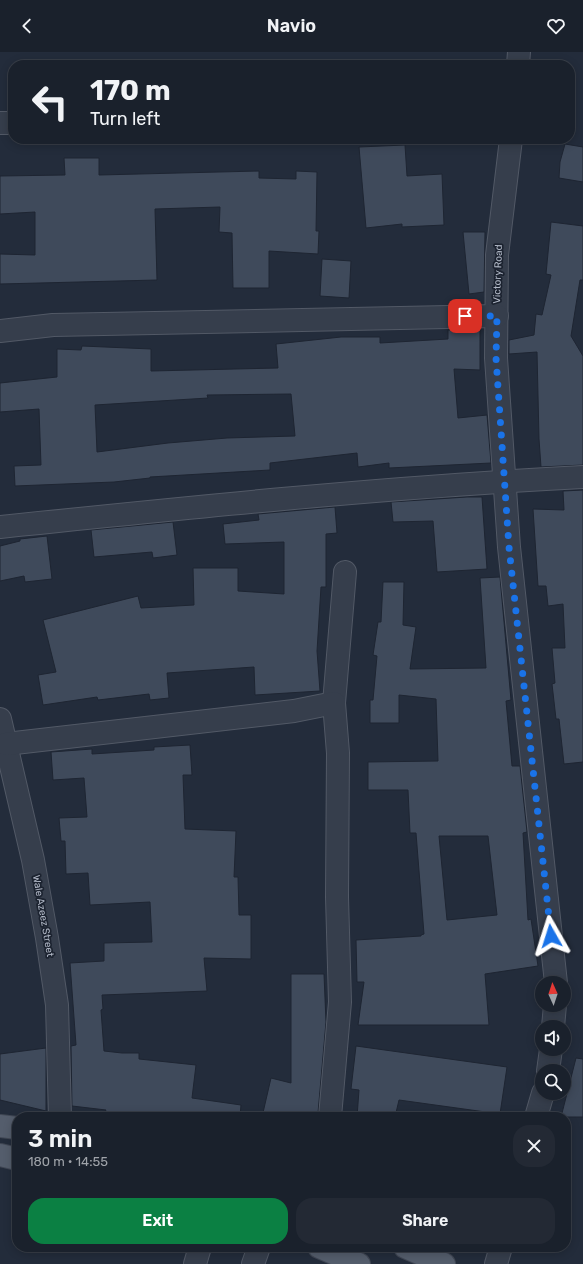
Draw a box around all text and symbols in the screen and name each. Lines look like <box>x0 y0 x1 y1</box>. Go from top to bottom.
icon: back <box>16 15 38 37</box>
text: Navio <box>267 15 316 37</box>
icon: heart <box>545 15 567 37</box>
text: 170 m <box>90 74 171 107</box>
icon: left <box>24 76 76 128</box>
text: Turn left <box>90 108 160 130</box>
street label: Victory Road <box>491 244 505 304</box>
pin <box>448 299 482 333</box>
icon: arrive <box>454 305 476 327</box>
street label: Wale Azeez Street <box>30 874 56 958</box>
position arrow <box>530 915 572 957</box>
north arrow <box>535 976 571 1012</box>
map controls <box>535 976 571 1100</box>
button: sound <box>535 1020 571 1056</box>
button: search <box>535 1064 571 1100</box>
text: 3 min <box>28 1125 92 1153</box>
button: close <box>513 1125 555 1167</box>
text: 180 m · 14:55 <box>28 1154 108 1169</box>
button: Exit <box>28 1198 288 1244</box>
button: Share <box>296 1198 555 1244</box>

